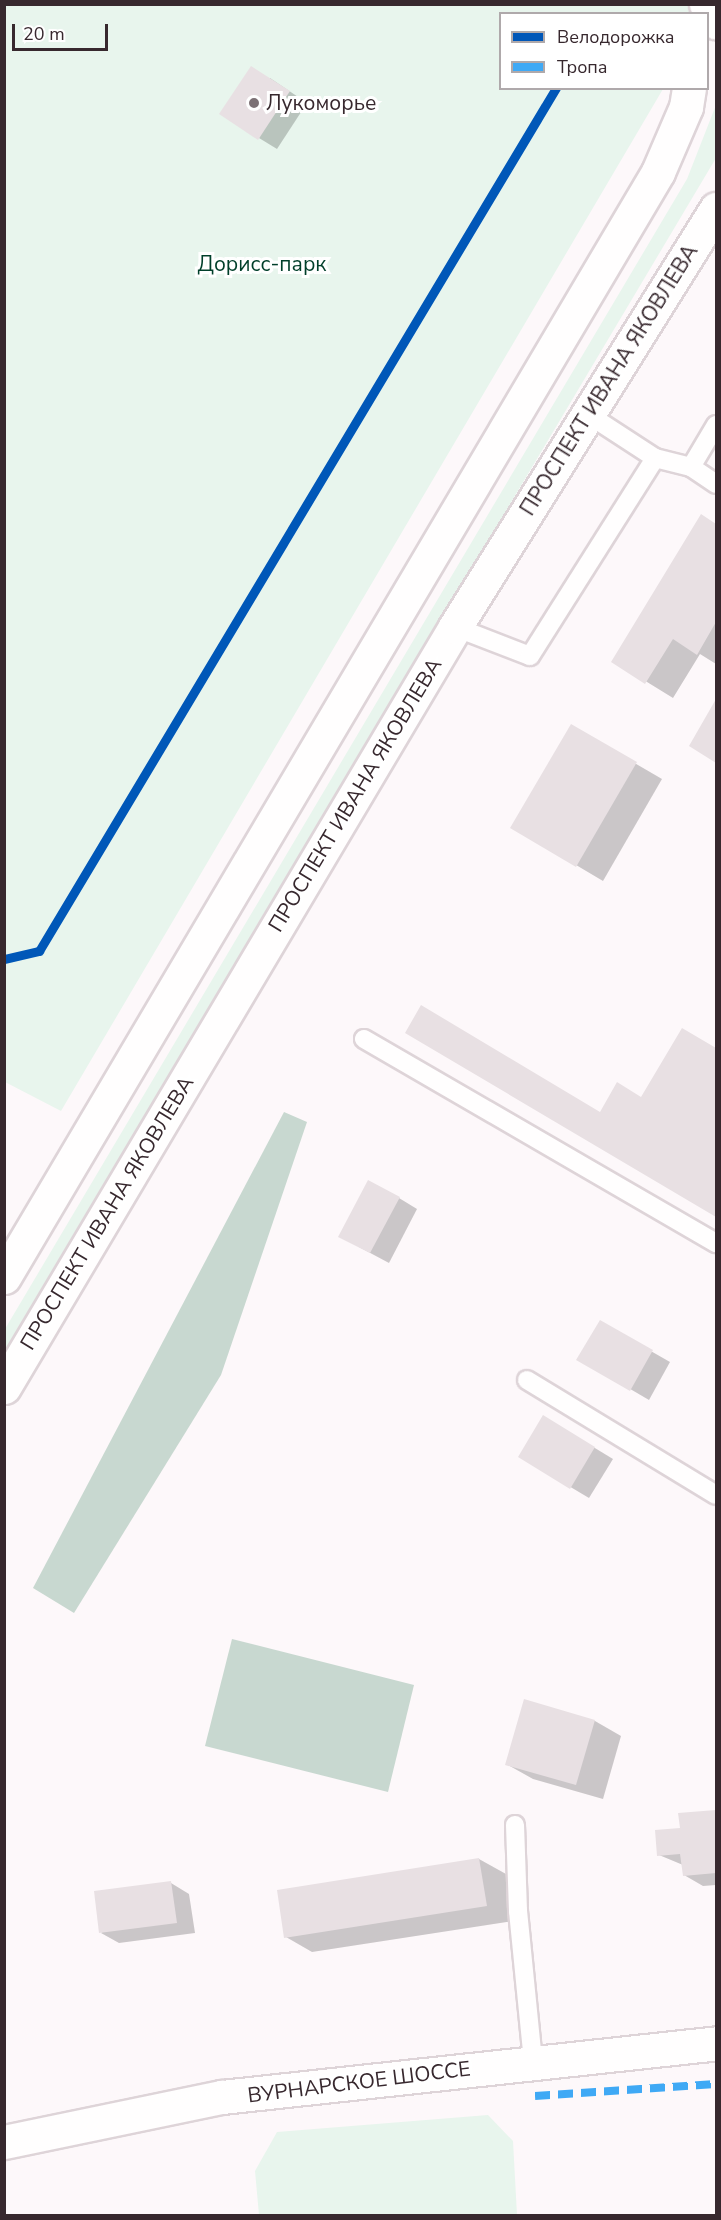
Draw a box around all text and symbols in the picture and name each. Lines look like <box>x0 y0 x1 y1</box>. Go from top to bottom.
scale bar <box>15 12 111 50</box>
legend <box>499 12 709 90</box>
text: 20 m <box>23 22 65 46</box>
text: Велодорожка <box>557 25 674 49</box>
text: Тропа <box>557 55 608 79</box>
place label: Лукоморье <box>266 90 376 116</box>
marker: Лукоморье <box>247 96 261 110</box>
street label: ПРОСПЕКТ ИВАНА ЯКОВЛЕВА <box>515 240 703 520</box>
park label: Дорисс-парк <box>198 251 326 277</box>
street label: ПРОСПЕКТ ИВАНА ЯКОВЛЕВА <box>263 654 447 936</box>
street label: ПРОСПЕКТ ИВАНА ЯКОВЛЕВА <box>15 1072 199 1354</box>
street label: ВУРНАРСКОЕ ШОССЕ <box>246 2056 472 2108</box>

